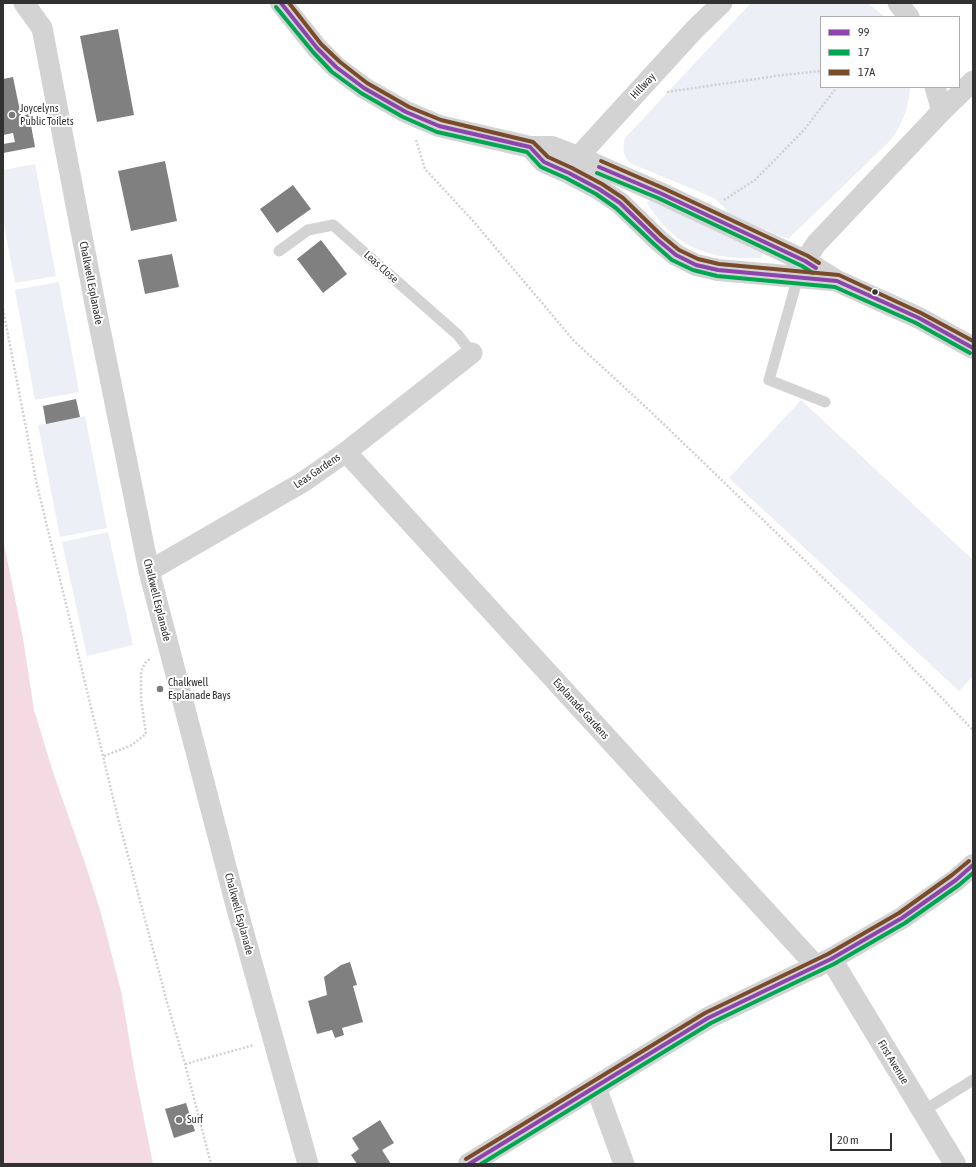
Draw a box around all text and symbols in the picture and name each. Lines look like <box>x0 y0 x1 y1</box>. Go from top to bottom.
legend <box>820 16 960 88</box>
text: 99 <box>858 25 869 39</box>
text: 17 <box>858 45 869 59</box>
text: 17A <box>858 65 875 79</box>
street label: Hillway <box>628 70 658 102</box>
place label: Joycelyns Public Toilets <box>20 102 74 128</box>
marker: Joycelyns Public Toilets <box>7 110 17 120</box>
street label: Chalkwell Esplanade <box>76 240 106 326</box>
street label: Leas Close <box>361 248 401 286</box>
unlabelled marker <box>870 287 880 297</box>
street label: Leas Gardens <box>291 451 343 491</box>
street label: Chalkwell Esplanade <box>140 557 174 643</box>
place label: Chalkwell Esplanade Bays <box>168 676 231 702</box>
street label: Esplanade Gardens <box>550 676 612 742</box>
marker: Chalkwell Esplanade Bays <box>155 684 165 694</box>
street label: Chalkwell Esplanade <box>222 872 256 956</box>
street label: First Avenue <box>875 1038 911 1086</box>
place label: Surf <box>187 1113 203 1127</box>
marker: Surf <box>174 1115 184 1125</box>
scale bar <box>832 1125 894 1151</box>
text: 20 m <box>837 1133 859 1147</box>

